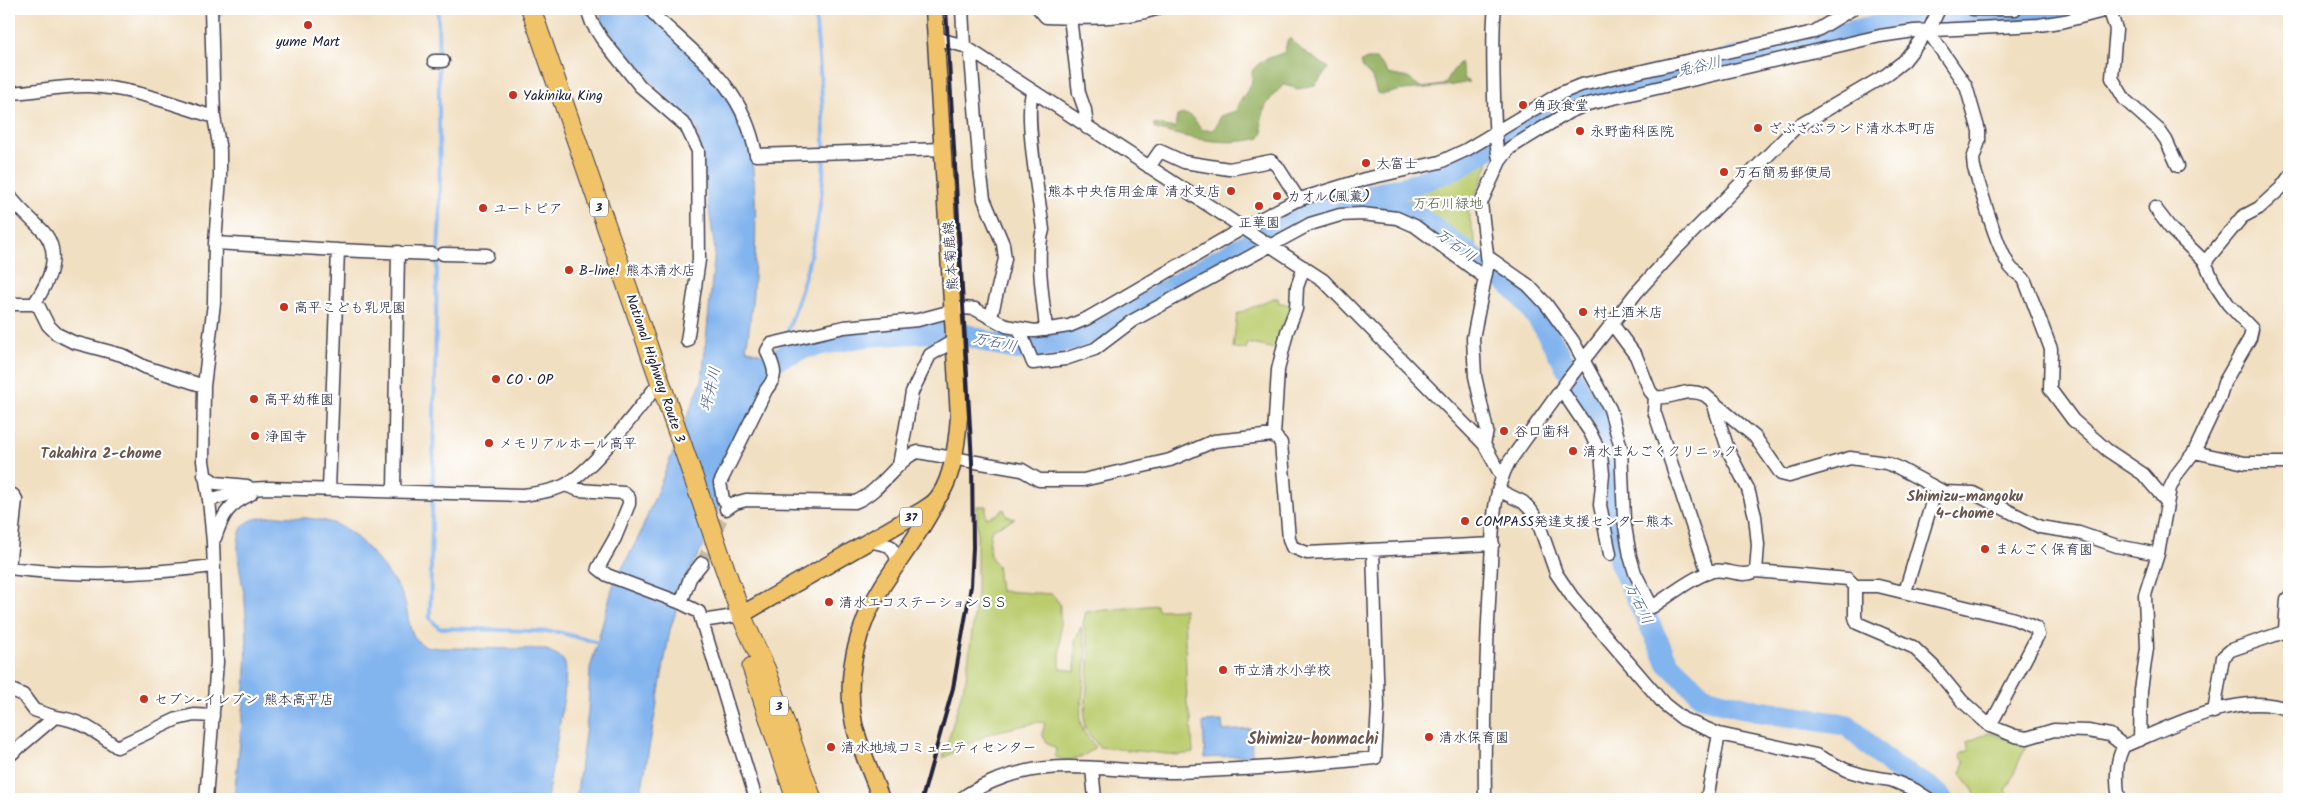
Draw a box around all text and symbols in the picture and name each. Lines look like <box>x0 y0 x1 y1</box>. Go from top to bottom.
marker: yume Mart <box>302 19 314 31</box>
place label: yume Mart <box>275 31 341 53</box>
water label: 兎谷川 <box>1675 50 1724 84</box>
place label: Yakiniku King <box>523 85 603 107</box>
marker: Yakiniku King <box>507 89 519 101</box>
place label: 角政食堂 <box>1533 95 1589 117</box>
marker: 角政食堂 <box>1517 99 1529 111</box>
place label: ざぶざぶランド清水本町店 <box>1768 118 1936 140</box>
place label: 永野歯科医院 <box>1590 121 1674 143</box>
marker: ざぶざぶランド清水本町店 <box>1752 122 1764 134</box>
marker: 永野歯科医院 <box>1574 125 1586 137</box>
place label: 大富士 <box>1376 153 1418 175</box>
marker: 大富士 <box>1360 157 1372 169</box>
place label: 万石簡易郵便局 <box>1734 162 1832 184</box>
marker: 万石簡易郵便局 <box>1718 166 1730 178</box>
place label: 熊本中央信用金庫 清水支店 <box>1047 181 1221 203</box>
marker: 熊本中央信用金庫 清水支店 <box>1225 185 1237 197</box>
place label: カオル(風薫) <box>1287 186 1370 208</box>
marker: カオル(風薫) <box>1271 190 1283 202</box>
park label: 万石川緑地 <box>1413 193 1483 215</box>
place label: ユートピア <box>493 198 562 220</box>
road number: 3 <box>590 198 608 216</box>
marker: 正華園 <box>1253 200 1265 212</box>
marker: ユートピア <box>477 202 489 214</box>
place label: 正華園 <box>1238 212 1280 234</box>
street label: 熊本菊鹿線 <box>938 220 964 292</box>
water label: 万石川 <box>1430 223 1481 269</box>
place label: B-line! 熊本清水店 <box>579 260 696 282</box>
marker: B-line! 熊本清水店 <box>563 264 575 276</box>
street label: National Highway Route 3 <box>619 291 691 446</box>
place label: 高平こども乳児園 <box>294 297 406 319</box>
marker: 高平こども乳児園 <box>278 301 290 313</box>
place label: 村上酒米店 <box>1593 302 1663 324</box>
marker: 村上酒米店 <box>1577 306 1589 318</box>
water label: 万石川 <box>970 327 1019 359</box>
water label: 坪井川 <box>694 365 728 414</box>
place label: CO・OP <box>506 369 554 391</box>
marker: CO・OP <box>490 373 502 385</box>
place label: 高平幼稚園 <box>264 389 334 411</box>
marker: 高平幼稚園 <box>248 393 260 405</box>
place label: 谷口歯科 <box>1514 421 1570 443</box>
marker: 谷口歯科 <box>1498 425 1510 437</box>
place label: 浄国寺 <box>265 426 307 448</box>
marker: 浄国寺 <box>249 430 261 442</box>
place label: メモリアルホール高平 <box>499 433 637 455</box>
marker: メモリアルホール高平 <box>483 437 495 449</box>
place label: 清水まんごくクリニック <box>1583 441 1737 463</box>
district label: Takahira 2-chome <box>41 442 162 466</box>
marker: 清水まんごくクリニック <box>1567 445 1579 457</box>
district label: Shimizu-mangoku 4-chome <box>1907 485 2024 526</box>
road number: 37 <box>900 508 922 526</box>
place label: COMPASS発達支援センター熊本 <box>1475 511 1673 533</box>
marker: COMPASS発達支援センター熊本 <box>1459 515 1471 527</box>
place label: まんごく保育園 <box>1995 539 2093 561</box>
marker: まんごく保育園 <box>1979 543 1991 555</box>
water label: 万石川 <box>1617 578 1659 629</box>
place label: 清水エコステーションＳＳ <box>839 592 1008 614</box>
marker: 清水エコステーションＳＳ <box>823 596 835 608</box>
place label: 市立清水小学校 <box>1233 660 1331 682</box>
marker: 市立清水小学校 <box>1217 664 1229 676</box>
place label: セブン-イレブン 熊本高平店 <box>154 689 334 711</box>
marker: セブン-イレブン 熊本高平店 <box>138 693 150 705</box>
road number: 3 <box>770 696 788 716</box>
district label: Shimizu-honmachi <box>1248 727 1379 752</box>
place label: 清水保育園 <box>1439 727 1509 749</box>
marker: 清水保育園 <box>1423 731 1435 743</box>
place label: 清水地域コミュニティセンター <box>841 737 1036 759</box>
marker: 清水地域コミュニティセンター <box>825 741 837 753</box>

